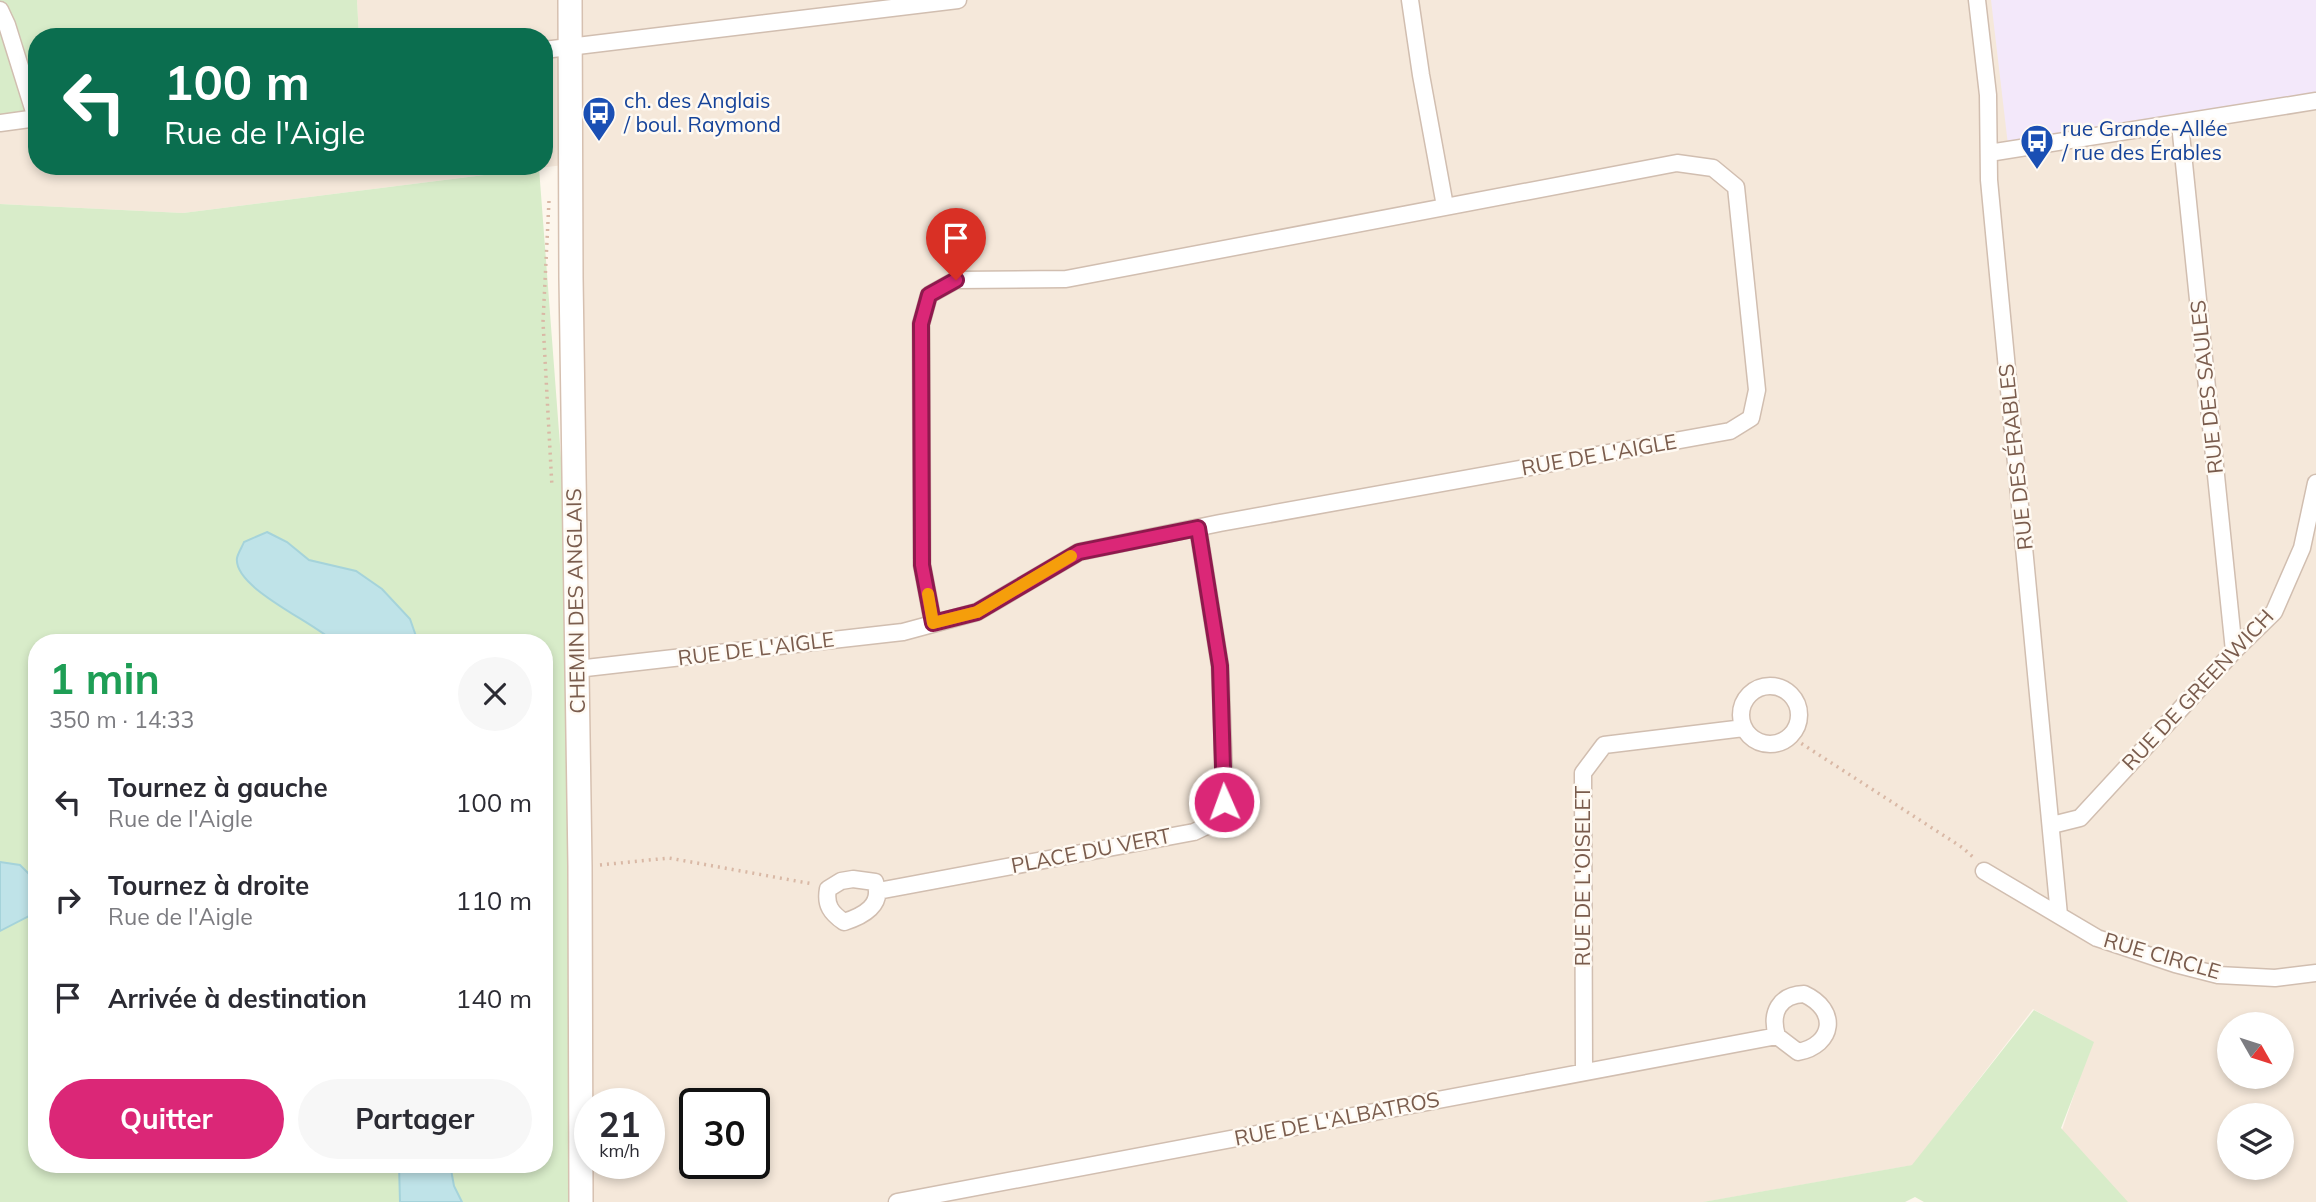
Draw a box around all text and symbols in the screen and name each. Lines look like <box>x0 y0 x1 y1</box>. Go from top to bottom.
text: 100 m <box>164 51 310 112</box>
icon: left <box>49 56 140 147</box>
place label: ch. des Anglais / boul. Raymond <box>623 87 781 137</box>
bus stop icon: ch. des Anglais / boul. Raymond <box>580 94 618 143</box>
text: Rue de l'Aigle <box>164 112 365 152</box>
place label: rue Grande-Allée / rue des Érables <box>2061 115 2228 165</box>
bus stop icon: rue Grande-Allée / rue des Érables <box>2018 122 2056 171</box>
pin <box>926 208 986 280</box>
icon: arrive <box>937 219 975 257</box>
street label: RUE DES SAULES <box>2184 299 2228 475</box>
street label: RUE DES ÉRABLES <box>1992 363 2038 552</box>
street label: RUE DE L'AIGLE <box>1519 428 1679 480</box>
street label: CHEMIN DES ANGLAIS <box>560 488 590 714</box>
street label: RUE DE GREENWICH <box>2116 603 2279 775</box>
street label: RUE DE L'AIGLE <box>676 626 836 670</box>
text: 1 min <box>49 652 160 705</box>
button: close <box>458 657 532 731</box>
text: 350 m · 14:33 <box>49 705 194 734</box>
position arrow <box>1187 765 1261 839</box>
text: Tournez à gauche <box>108 771 328 804</box>
icon: left <box>49 783 87 821</box>
street label: RUE DE L'OISELET <box>1569 785 1595 966</box>
text: 100 m <box>456 786 532 819</box>
text: Rue de l'Aigle <box>108 804 253 833</box>
street label: PLACE DU VERT <box>1009 822 1173 878</box>
text: Tournez à droite <box>108 869 309 902</box>
icon: right <box>49 881 87 919</box>
text: 110 m <box>456 884 532 917</box>
text: Rue de l'Aigle <box>108 902 253 931</box>
street label: RUE CIRCLE <box>2101 926 2224 984</box>
icon: arrive <box>49 979 87 1017</box>
text: Arrivée à destination <box>108 982 367 1015</box>
text: 140 m <box>456 982 532 1015</box>
north arrow <box>2217 1012 2294 1088</box>
map controls <box>2217 1012 2294 1180</box>
button: Quitter <box>49 1079 284 1159</box>
button: Partager <box>298 1079 532 1159</box>
street label: RUE DE L'ALBATROS <box>1232 1085 1442 1151</box>
speed limit sign: 30 <box>679 1088 770 1179</box>
text: 21 <box>598 1102 641 1146</box>
button: layers <box>2217 1103 2294 1180</box>
text: km/h <box>599 1139 640 1162</box>

